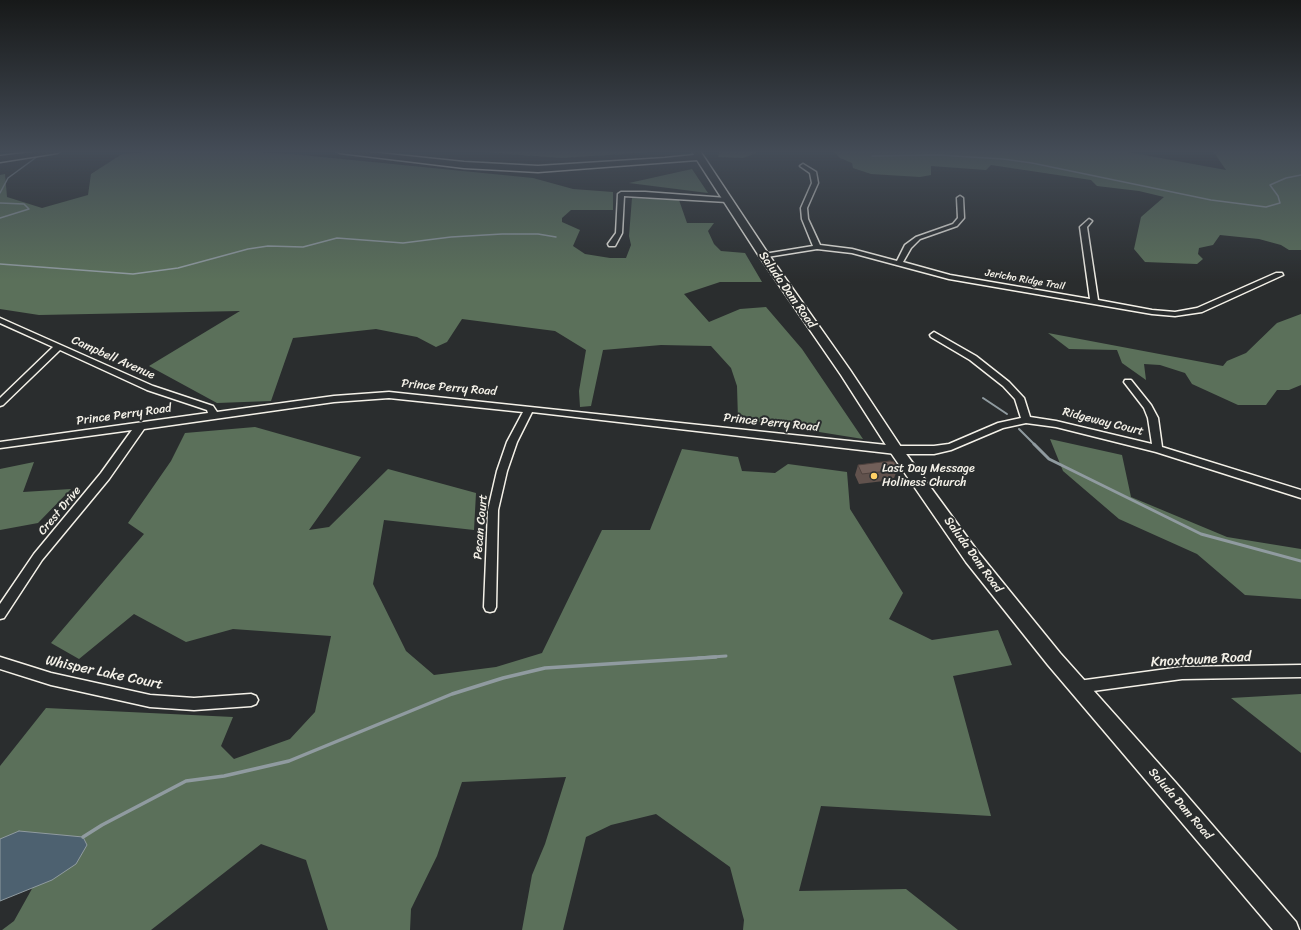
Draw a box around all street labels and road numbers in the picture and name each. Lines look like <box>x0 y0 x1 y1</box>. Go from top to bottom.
street label: Saluda Dam Road <box>755 249 819 331</box>
street label: Jericho Ridge Trail <box>984 267 1066 293</box>
street label: Campbell Avenue <box>69 333 157 383</box>
street label: Prince Perry Road <box>401 377 497 399</box>
street label: Prince Perry Road <box>76 401 172 429</box>
street label: Ridgeway Court <box>1061 405 1145 439</box>
street label: Prince Perry Road <box>723 411 819 435</box>
street label: Crest Drive <box>35 484 85 538</box>
street label: Pecan Court <box>471 494 491 560</box>
street label: Saluda Dam Road <box>941 514 1005 596</box>
street label: Knoxtowne Road <box>1150 649 1252 671</box>
street label: Whisper Lake Court <box>44 652 164 694</box>
street label: Saluda Dam Road <box>1145 765 1215 843</box>

